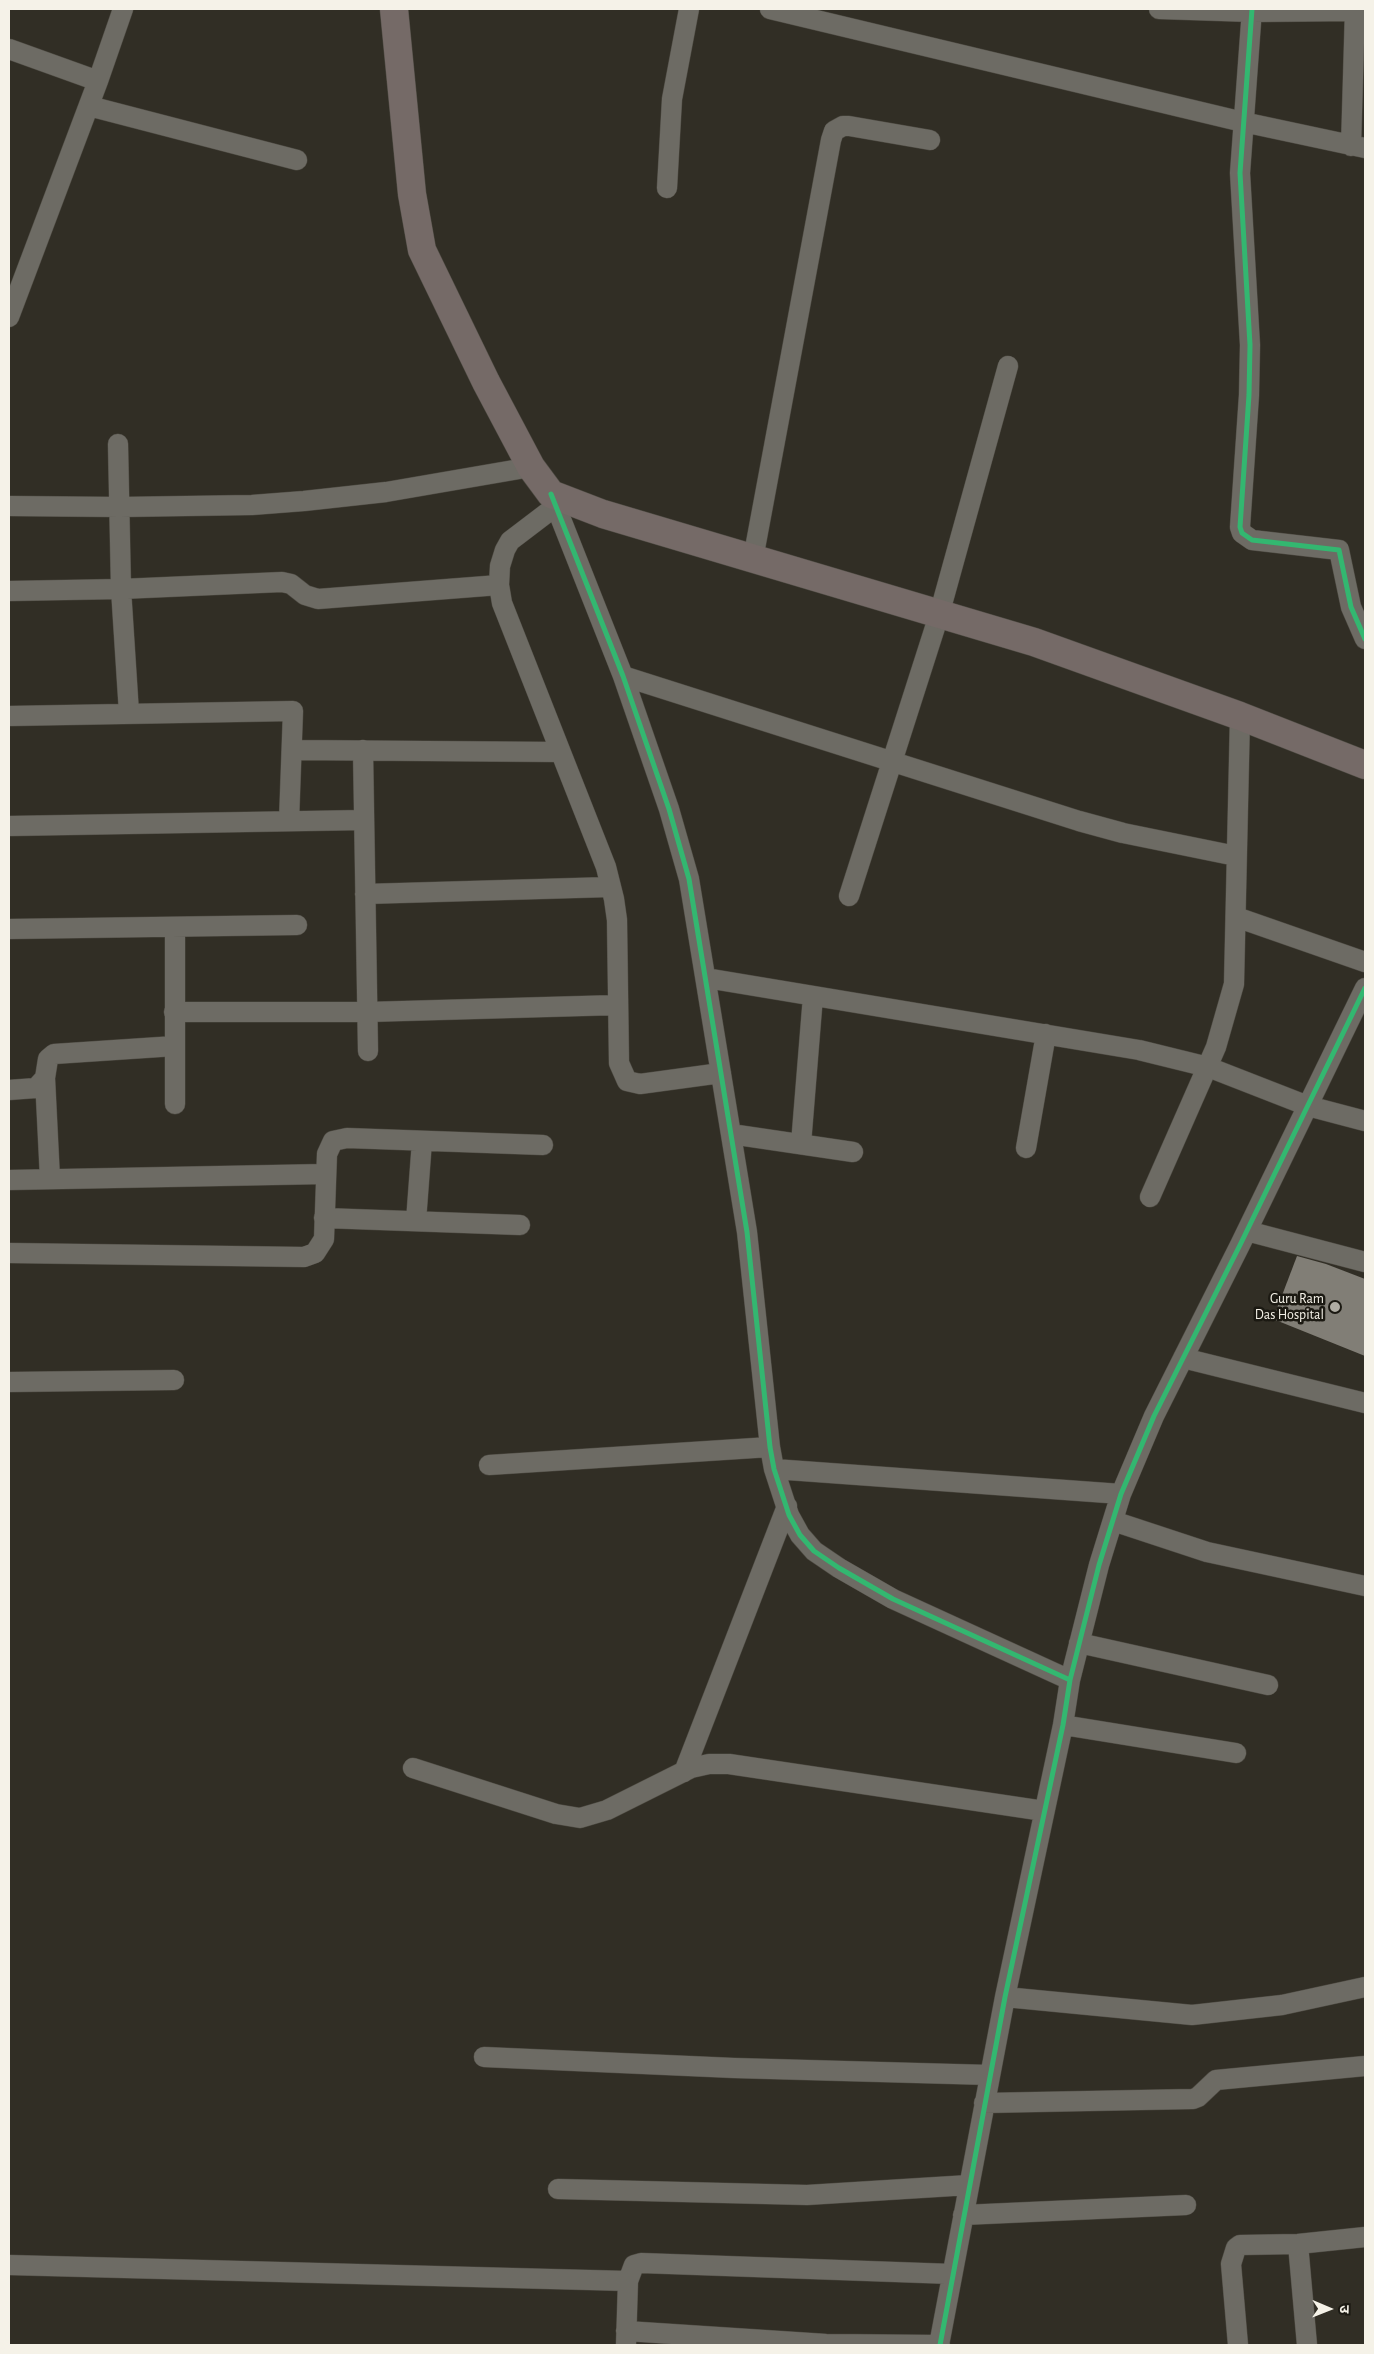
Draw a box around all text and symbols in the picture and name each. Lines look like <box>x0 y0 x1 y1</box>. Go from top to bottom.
place label: Guru Ram Das Hospital <box>1255 1291 1324 1324</box>
marker: Guru Ram Das Hospital <box>1328 1300 1342 1314</box>
north arrow <box>1304 2284 1354 2334</box>
text: उ <box>1337 2305 1351 2313</box>

